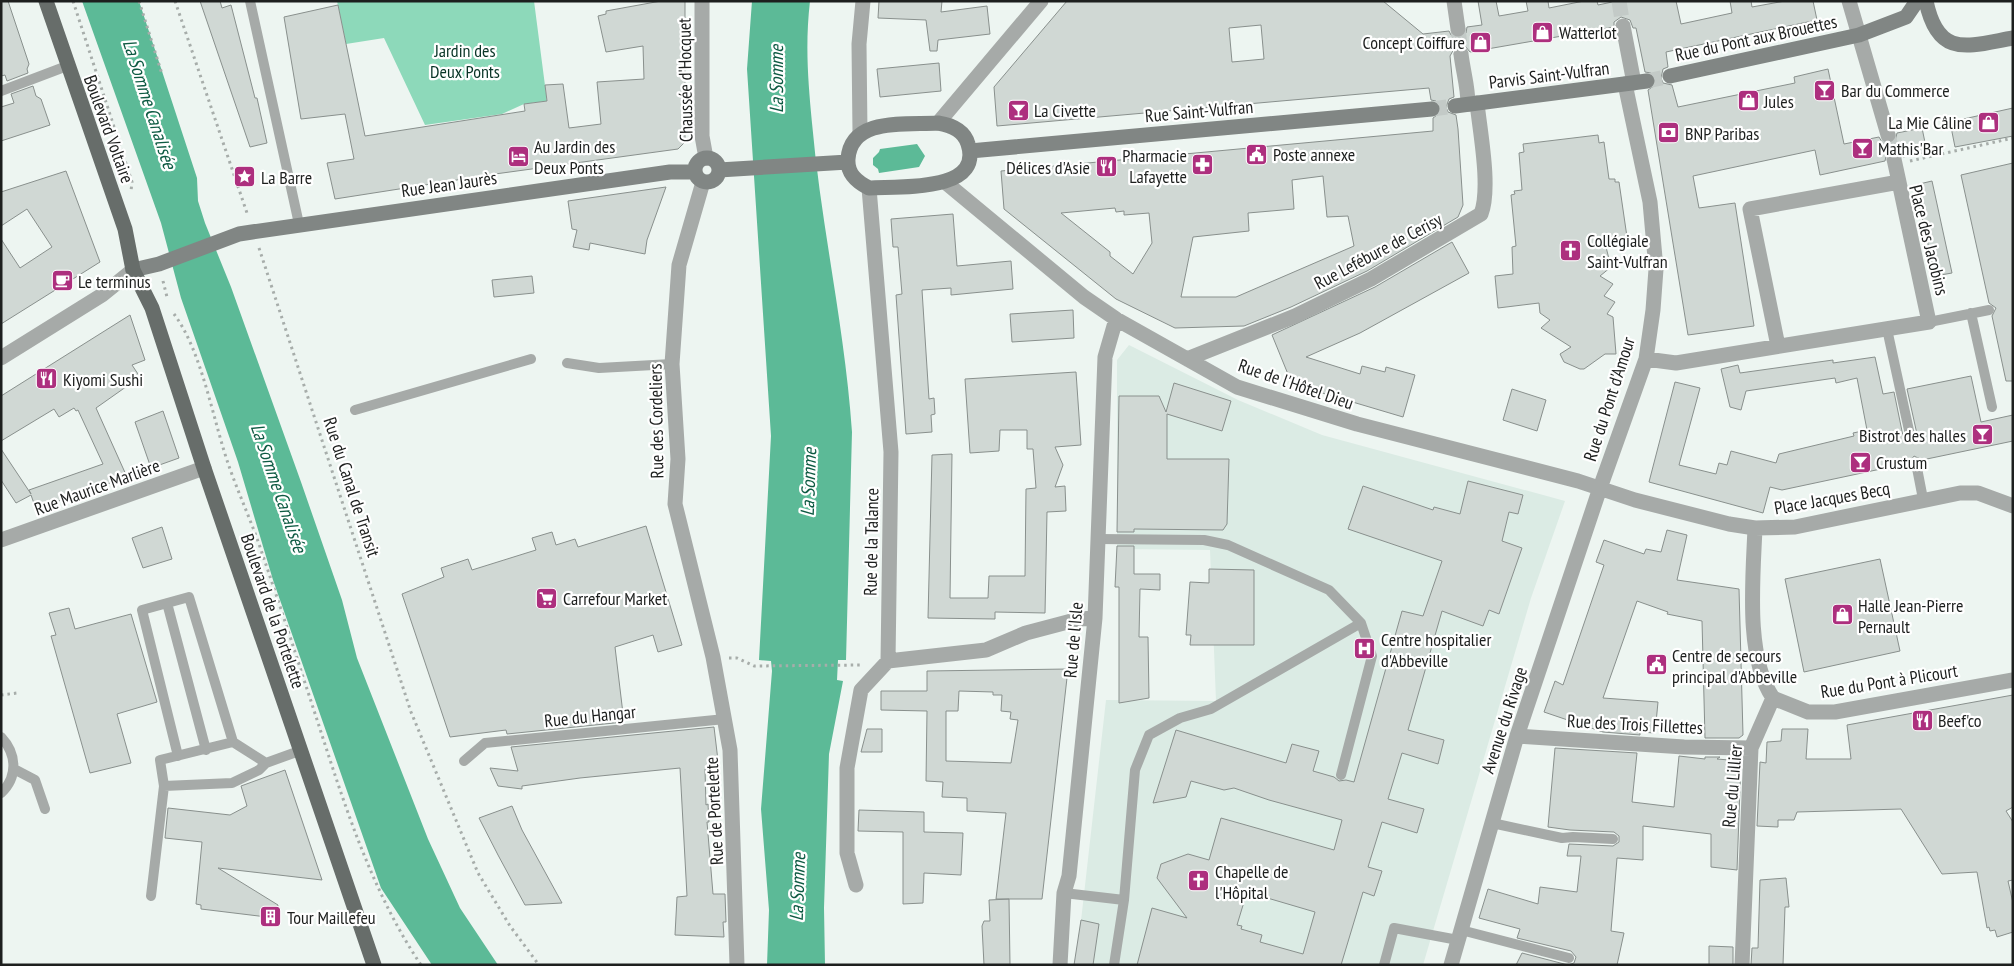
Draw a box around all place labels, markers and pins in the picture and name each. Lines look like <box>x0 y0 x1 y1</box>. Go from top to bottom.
shop icon: Watterlot <box>1531 20 1555 44</box>
place label: Watterlot <box>1559 21 1617 44</box>
shop icon: Concept Coiffure <box>1469 30 1493 54</box>
place label: Concept Coiffure <box>1363 31 1465 54</box>
bar icon: Bar du Commerce <box>1813 78 1837 102</box>
place label: Bar du Commerce <box>1841 79 1950 102</box>
shop icon: Jules <box>1736 89 1760 113</box>
place label: Jules <box>1763 90 1794 113</box>
bar icon: La Civette <box>1006 98 1030 122</box>
place label: La Civette <box>1034 99 1096 122</box>
shop icon: La Mie Câline <box>1976 110 2000 134</box>
place label: La Mie Câline <box>1888 111 1972 134</box>
bank icon: BNP Paribas <box>1657 121 1681 145</box>
place label: BNP Paribas <box>1685 122 1759 145</box>
place label: Au Jardin des Deux Ponts <box>534 135 615 179</box>
bar icon: Mathis'Bar <box>1850 136 1874 160</box>
place label: Mathis'Bar <box>1878 137 1943 160</box>
public building icon: Poste annexe <box>1245 142 1269 166</box>
place label: Poste annexe <box>1273 143 1355 166</box>
hotel icon: Au Jardin des Deux Ponts <box>506 144 530 168</box>
place label: Pharmacie Lafayette <box>1122 144 1187 188</box>
pharmacy icon: Pharmacie Lafayette <box>1191 153 1215 177</box>
restaurant icon: Délices d'Asie <box>1094 155 1118 179</box>
place label: Délices d'Asie <box>1006 156 1090 179</box>
place icon: La Barre <box>233 165 257 189</box>
place label: La Barre <box>261 166 312 189</box>
place label: Collégiale Saint-Vulfran <box>1587 229 1668 273</box>
church icon: Collégiale Saint-Vulfran <box>1559 238 1583 262</box>
cafe icon: Le terminus <box>50 269 74 293</box>
place label: Le terminus <box>78 270 151 293</box>
restaurant icon: Kiyomi Sushi <box>35 367 59 391</box>
place label: Kiyomi Sushi <box>63 368 143 391</box>
bar icon: Bistrot des halles <box>1970 423 1994 447</box>
place label: Bistrot des halles <box>1859 424 1966 447</box>
bar icon: Crustum <box>1848 450 1872 474</box>
place label: Crustum <box>1876 451 1927 474</box>
supermarket icon: Carrefour Market <box>535 586 559 610</box>
place label: Carrefour Market <box>563 587 667 610</box>
place label: Halle Jean-Pierre Pernault <box>1858 594 1963 638</box>
shop icon: Halle Jean-Pierre Pernault <box>1830 603 1854 627</box>
place label: Centre hospitalier d'Abbeville <box>1381 628 1491 672</box>
hospital icon: Centre hospitalier d'Abbeville <box>1353 637 1377 661</box>
place label: Centre de secours principal d'Abbeville <box>1672 644 1797 688</box>
public building icon: Centre de secours principal d'Abbeville <box>1644 653 1668 677</box>
restaurant icon: Beef'co <box>1910 708 1934 732</box>
place label: Beef'co <box>1938 709 1982 732</box>
place label: Chapelle de l'Hôpital <box>1215 860 1289 904</box>
church icon: Chapelle de l'Hôpital <box>1187 869 1211 893</box>
building icon: Tour Maillefeu <box>259 905 283 929</box>
place label: Tour Maillefeu <box>287 906 376 929</box>

